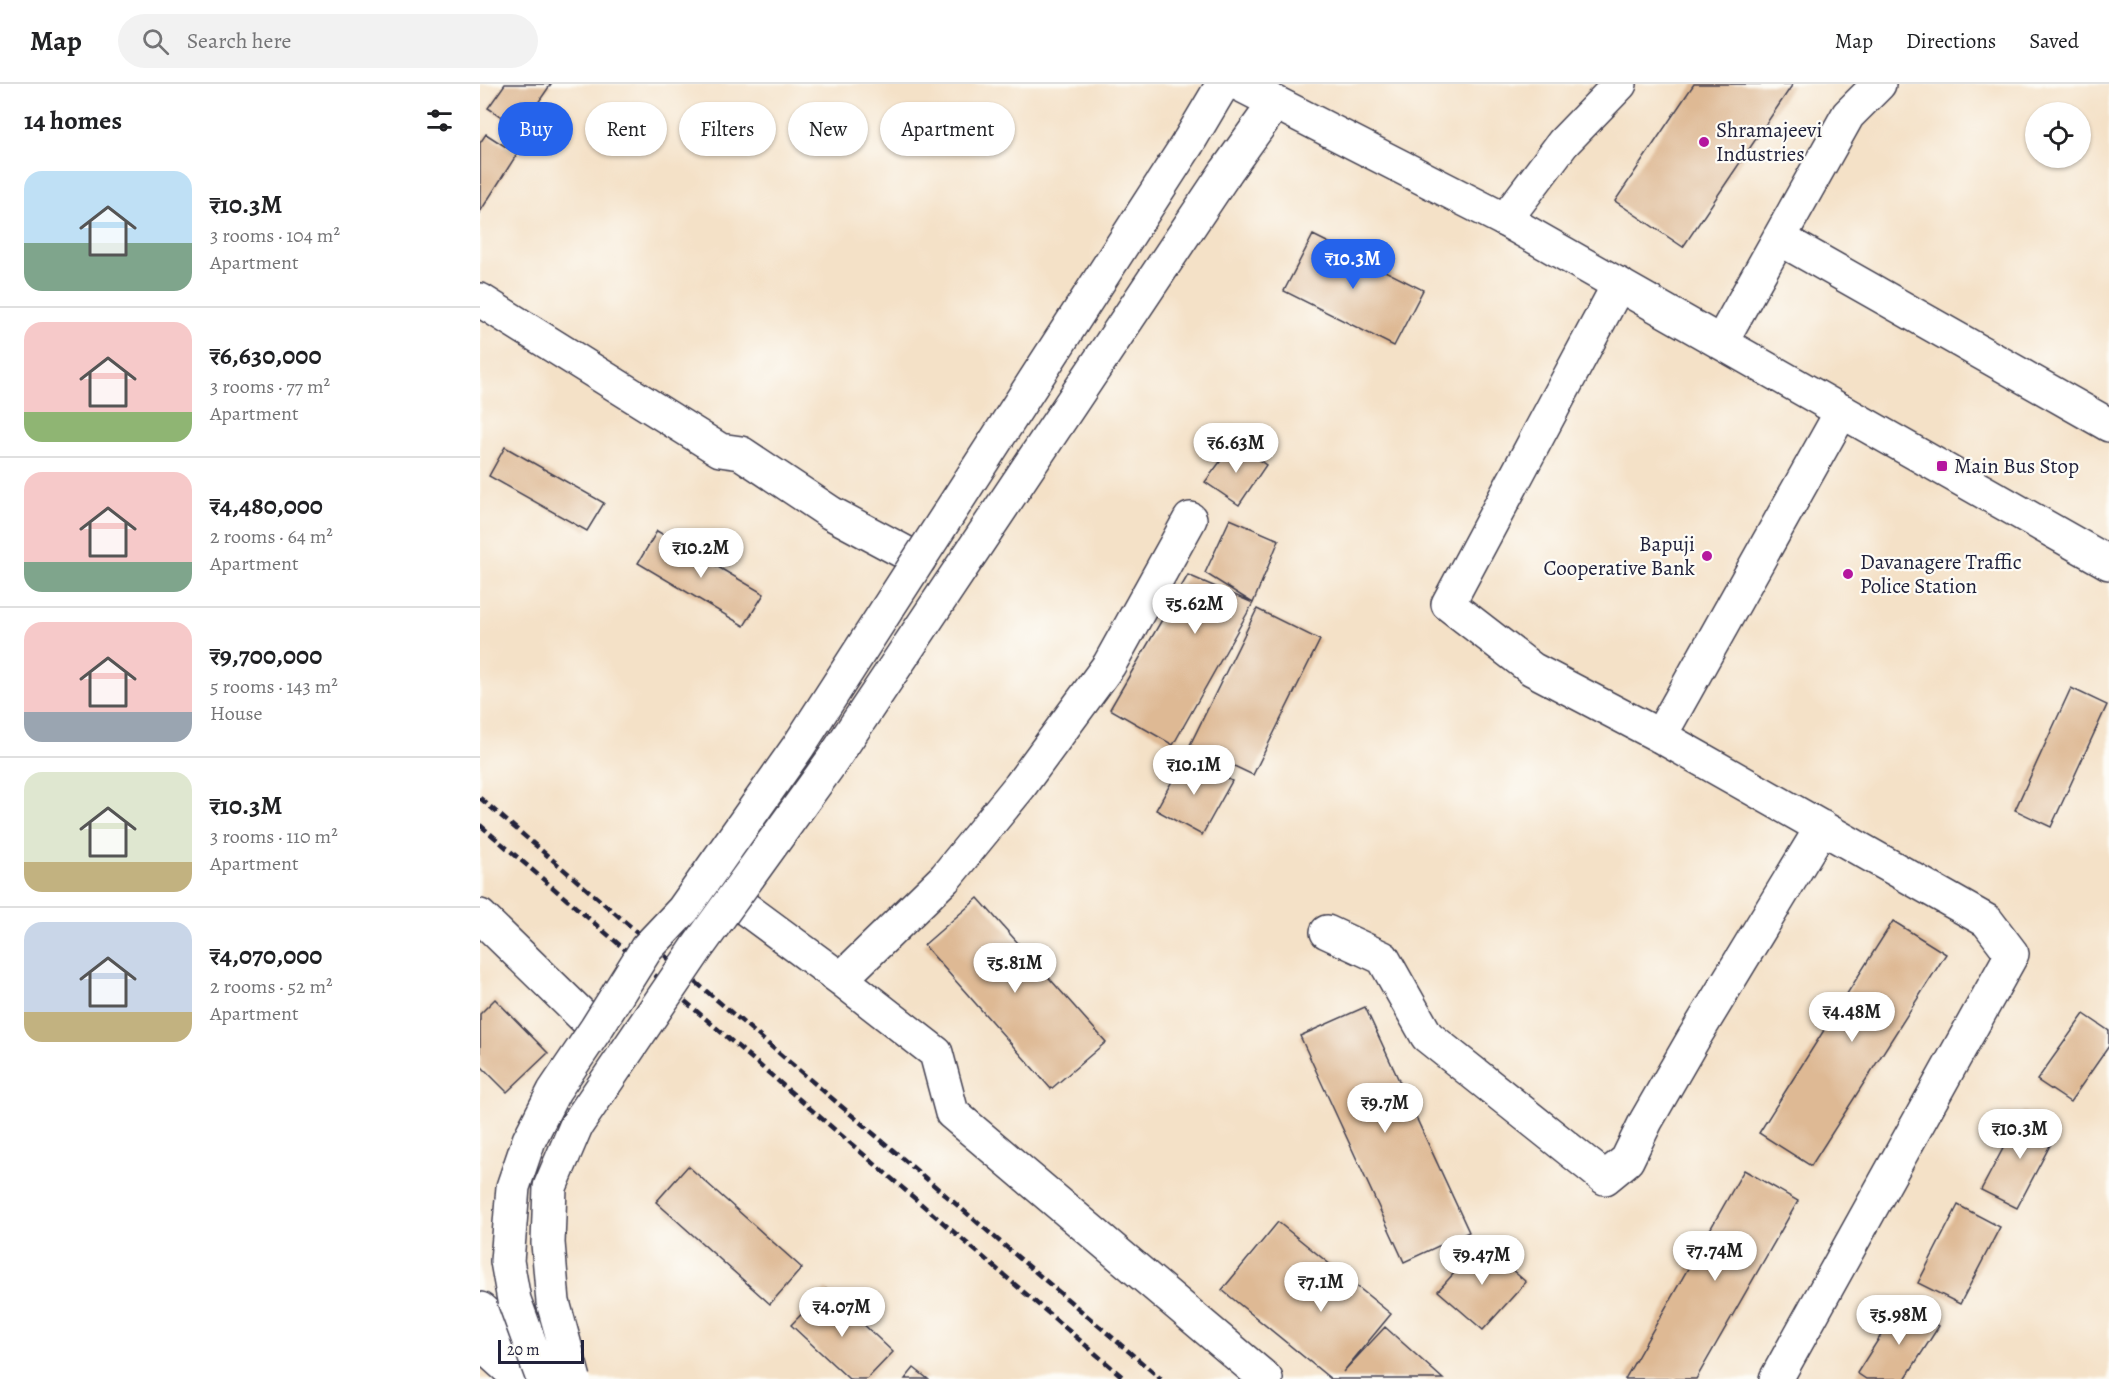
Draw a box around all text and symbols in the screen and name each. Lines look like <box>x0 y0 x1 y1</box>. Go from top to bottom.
search box <box>118 14 538 68</box>
text: Map <box>30 22 82 60</box>
icon: search <box>139 25 172 58</box>
text: Search here <box>187 26 291 56</box>
text: Map <box>1835 27 1873 55</box>
text: Directions <box>1906 27 1996 55</box>
text: Saved <box>2029 27 2079 55</box>
chip: Buy <box>498 102 573 156</box>
chip: Rent <box>585 102 667 156</box>
chip: Filters <box>679 102 776 156</box>
chip: New <box>788 102 868 156</box>
chip: Apartment <box>880 102 1015 156</box>
map controls <box>2025 102 2091 168</box>
button: locate <box>2025 102 2091 168</box>
text: 14 homes <box>24 103 122 138</box>
icon: filters <box>423 104 456 137</box>
place label: Shramajeevi Industries <box>1716 116 1822 168</box>
marker: Shramajeevi Industries <box>1697 135 1711 149</box>
text: ₹10.3M <box>210 187 282 222</box>
icon: home <box>72 195 144 267</box>
text: 3 rooms · 104 m² <box>210 222 340 249</box>
pin: ₹10.3M <box>1304 239 1402 290</box>
text: ₹10.3M <box>1325 245 1381 272</box>
text: Apartment <box>210 249 299 276</box>
text: ₹6,630,000 <box>210 338 322 373</box>
icon: home <box>72 346 144 418</box>
text: 3 rooms · 77 m² <box>210 373 330 400</box>
text: Apartment <box>210 400 299 427</box>
pin: ₹6.63M <box>1187 423 1285 474</box>
text: ₹6.63M <box>1207 429 1265 456</box>
place label: Main Bus Stop <box>1954 452 2079 480</box>
marker: Main Bus Stop <box>1935 459 1949 473</box>
text: ₹4,480,000 <box>210 488 323 523</box>
icon: home <box>72 496 144 568</box>
text: 2 rooms · 64 m² <box>210 523 333 550</box>
pin: ₹10.2M <box>652 528 750 579</box>
place label: Bapuji Cooperative Bank <box>1544 530 1696 582</box>
text: ₹10.2M <box>673 534 729 561</box>
place label: Davanagere Traffic Police Station <box>1860 548 2022 600</box>
marker: Bapuji Cooperative Bank <box>1700 549 1714 563</box>
text: Apartment <box>210 550 299 577</box>
marker: Davanagere Traffic Police Station <box>1841 567 1855 581</box>
pin: ₹5.62M <box>1146 584 1244 635</box>
text: ₹5.62M <box>1166 590 1224 617</box>
text: ₹9,700,000 <box>210 638 322 673</box>
icon: home <box>72 646 144 718</box>
text: 5 rooms · 143 m² <box>210 673 338 700</box>
text: House <box>210 700 262 727</box>
pin: ₹10.1M <box>1145 745 1243 796</box>
text: ₹10.1M <box>1167 751 1221 778</box>
text: ₹10.3M <box>210 788 282 823</box>
icon: home <box>72 796 144 868</box>
text: 3 rooms · 110 m² <box>210 823 338 850</box>
text: Apartment <box>210 850 299 877</box>
text: ₹4,070,000 <box>210 938 322 973</box>
pin: ₹5.81M <box>966 943 1064 994</box>
icon: home <box>72 946 144 1018</box>
text: ₹5.81M <box>987 949 1043 976</box>
text: 2 rooms · 52 m² <box>210 973 333 1000</box>
pin: ₹4.48M <box>1803 992 1901 1043</box>
text: ₹4.48M <box>1823 998 1881 1025</box>
text: Apartment <box>210 1000 299 1027</box>
pin: ₹9.7M <box>1343 1083 1427 1134</box>
text: ₹9.7M <box>1361 1089 1409 1116</box>
pin: ₹10.3M <box>1971 1109 2069 1160</box>
text: ₹10.3M <box>1992 1115 2048 1142</box>
pin: ₹7.74M <box>1666 1231 1764 1282</box>
pin: ₹9.47M <box>1433 1235 1531 1286</box>
text: ₹7.74M <box>1687 1237 1743 1264</box>
text: ₹9.47M <box>1454 1241 1511 1268</box>
pin: ₹7.1M <box>1279 1262 1363 1313</box>
text: ₹7.1M <box>1298 1268 1344 1295</box>
pin: ₹4.07M <box>793 1287 891 1338</box>
text: ₹4.07M <box>813 1293 871 1320</box>
pin: ₹5.98M <box>1850 1295 1948 1346</box>
text: ₹5.98M <box>1870 1301 1928 1328</box>
scale bar <box>498 1337 584 1364</box>
text: 20 m <box>507 1339 540 1361</box>

